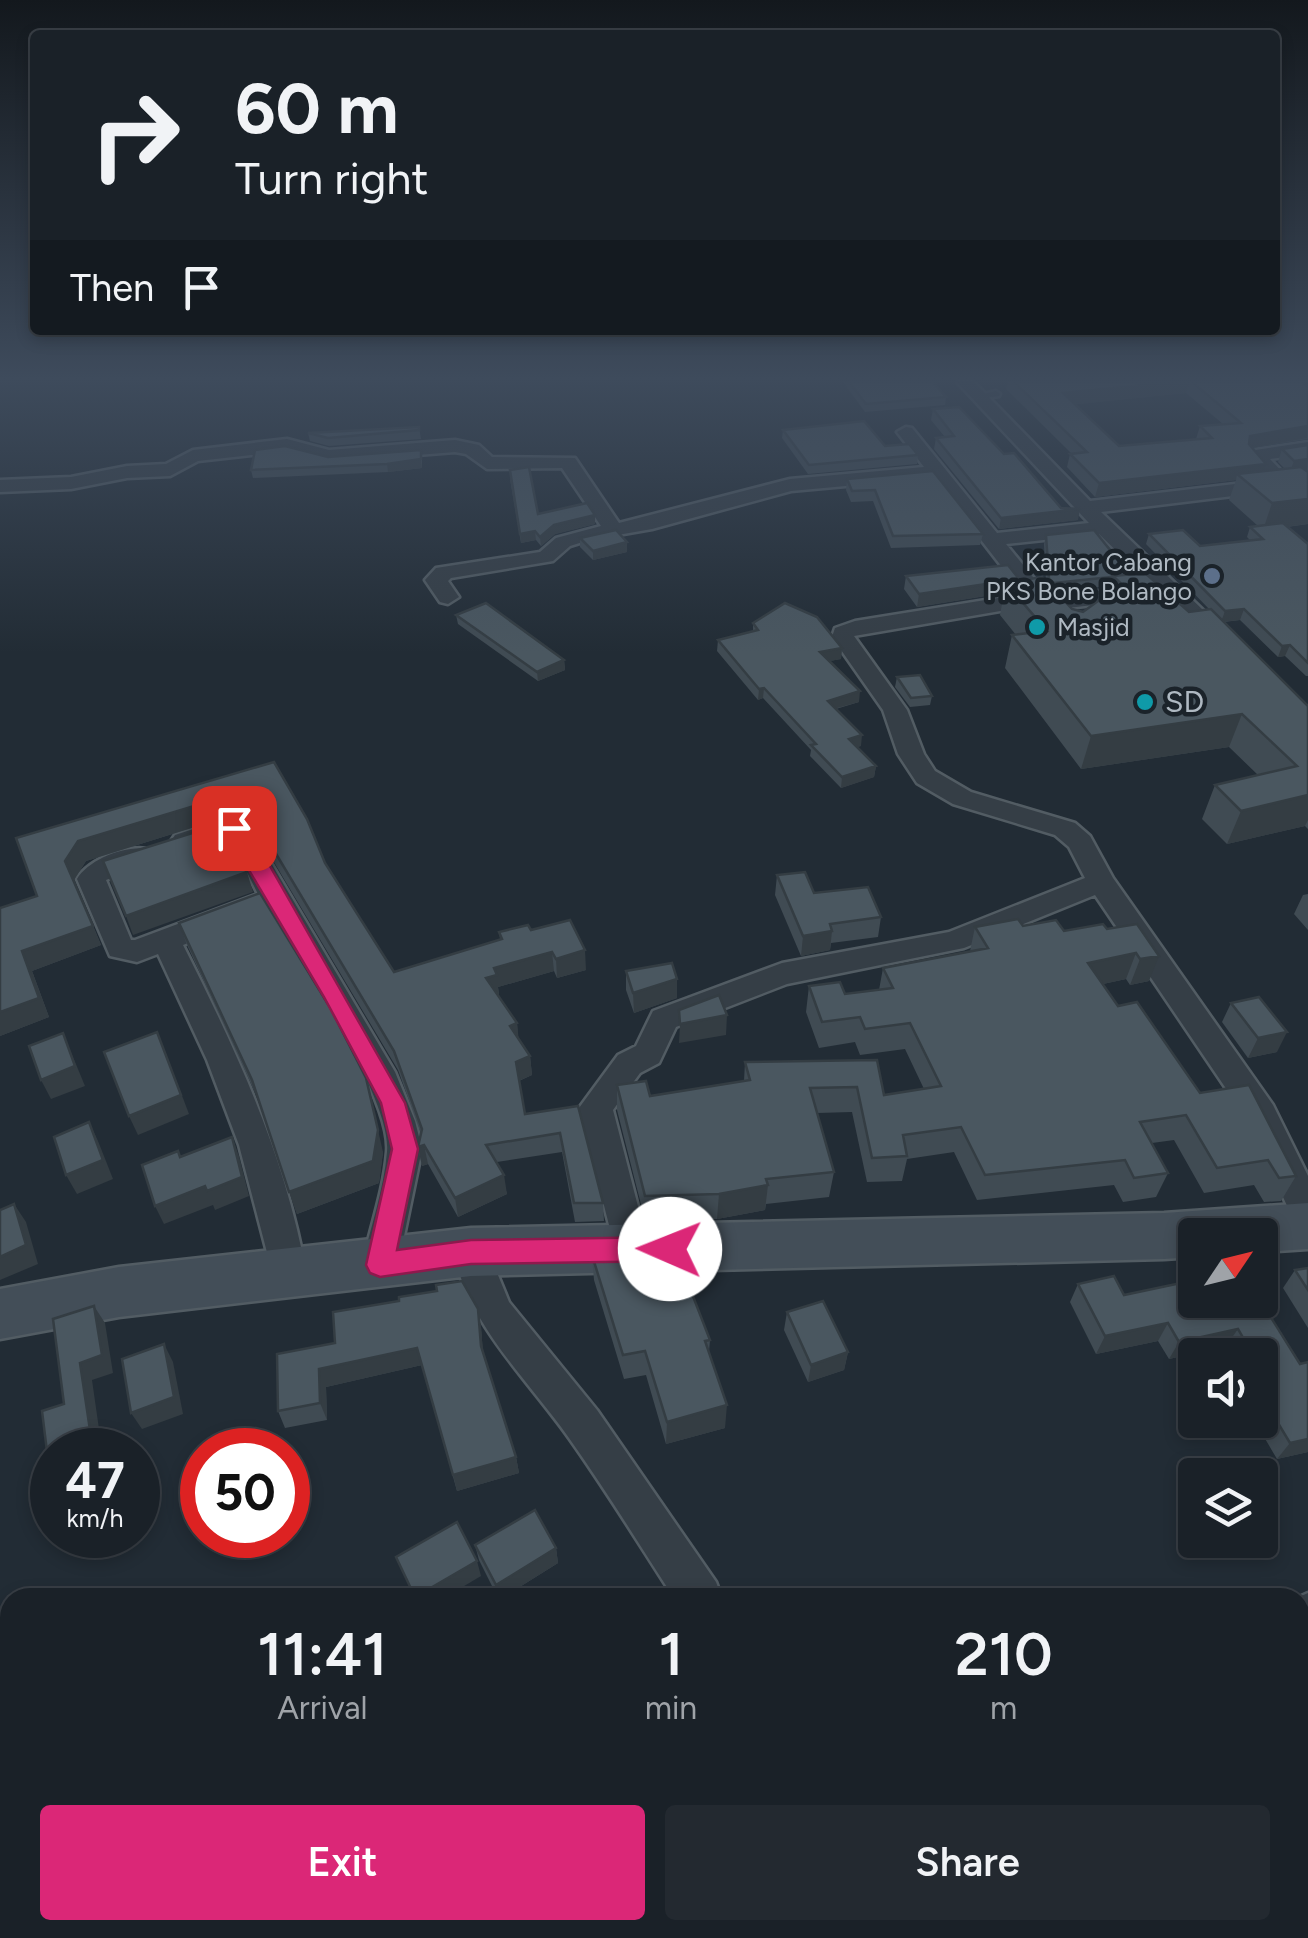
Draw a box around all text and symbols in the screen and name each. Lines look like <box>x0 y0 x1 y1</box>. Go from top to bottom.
text: 60 m <box>235 66 399 151</box>
icon: right <box>70 70 200 200</box>
text: Turn right <box>235 151 428 205</box>
icon: arrive <box>174 260 229 315</box>
text: Then <box>70 265 154 311</box>
place label: Kantor Cabang PKS Bone Bolango <box>986 547 1192 606</box>
marker: Kantor Cabang PKS Bone Bolango <box>1201 565 1223 587</box>
place label: Masjid <box>1057 612 1130 642</box>
marker: Masjid <box>1026 616 1048 638</box>
place label: SD <box>1165 683 1204 720</box>
marker: SD <box>1134 691 1156 713</box>
pin <box>192 786 277 871</box>
icon: arrive <box>207 801 262 856</box>
position arrow <box>618 1197 722 1301</box>
north arrow <box>1178 1218 1278 1318</box>
map controls <box>1178 1218 1278 1558</box>
button: sound <box>1178 1338 1278 1438</box>
speed limit sign: 50 <box>180 1428 310 1558</box>
text: 47 <box>65 1450 125 1511</box>
button: layers <box>1178 1458 1278 1558</box>
text: km/h <box>66 1503 124 1533</box>
text: 11:41 <box>257 1618 387 1690</box>
text: 1 <box>658 1618 684 1690</box>
text: 210 <box>955 1618 1053 1690</box>
text: Arrival <box>277 1689 368 1727</box>
text: min <box>645 1689 697 1727</box>
text: m <box>990 1689 1017 1727</box>
button: Exit <box>40 1805 645 1920</box>
button: Share <box>665 1805 1270 1920</box>

